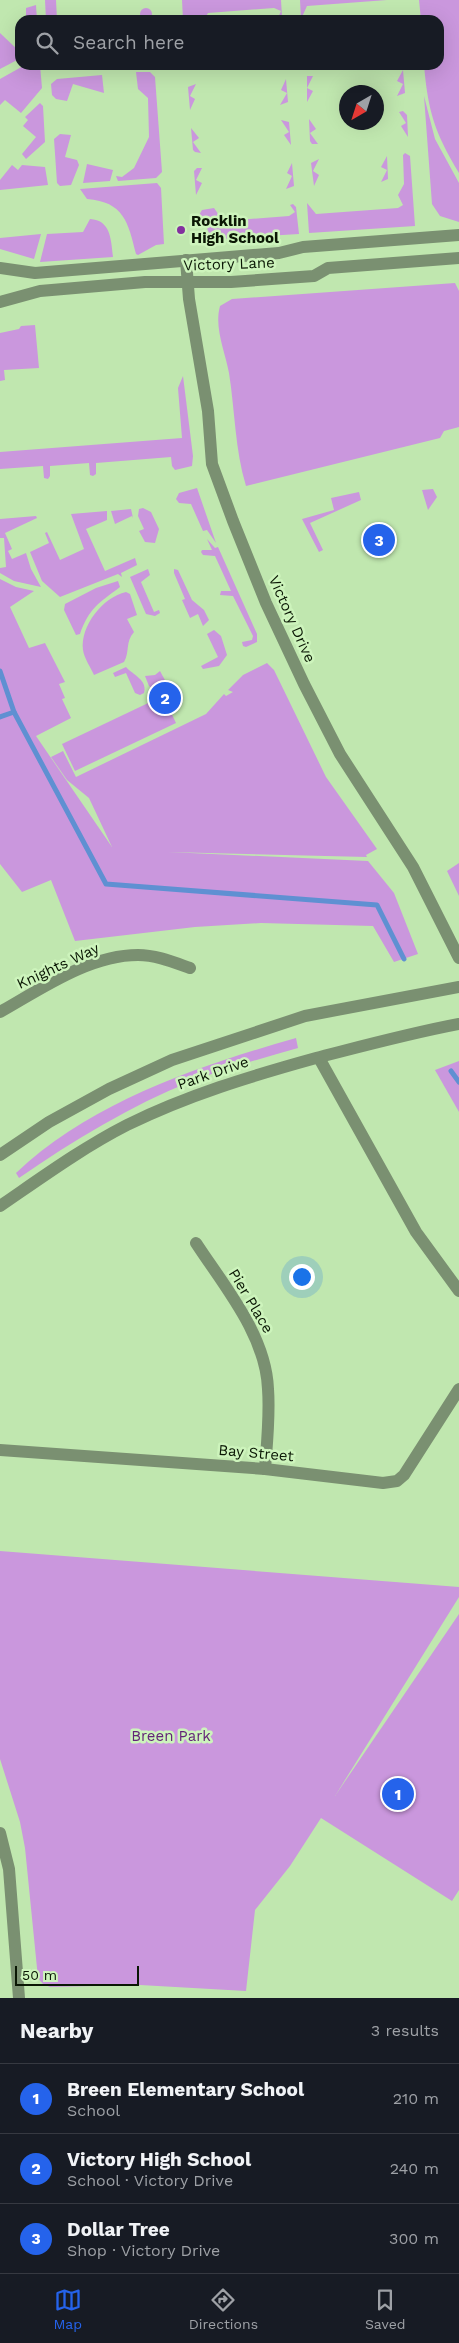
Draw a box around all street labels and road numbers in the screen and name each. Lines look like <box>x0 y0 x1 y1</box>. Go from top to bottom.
street label: Victory Lane <box>183 253 275 275</box>
street label: Victory Drive <box>265 573 319 665</box>
street label: Knights Way <box>14 939 102 993</box>
street label: Park Drive <box>175 1052 251 1094</box>
street label: Pier Place <box>225 1266 277 1336</box>
street label: Bay Street <box>218 1441 295 1465</box>

